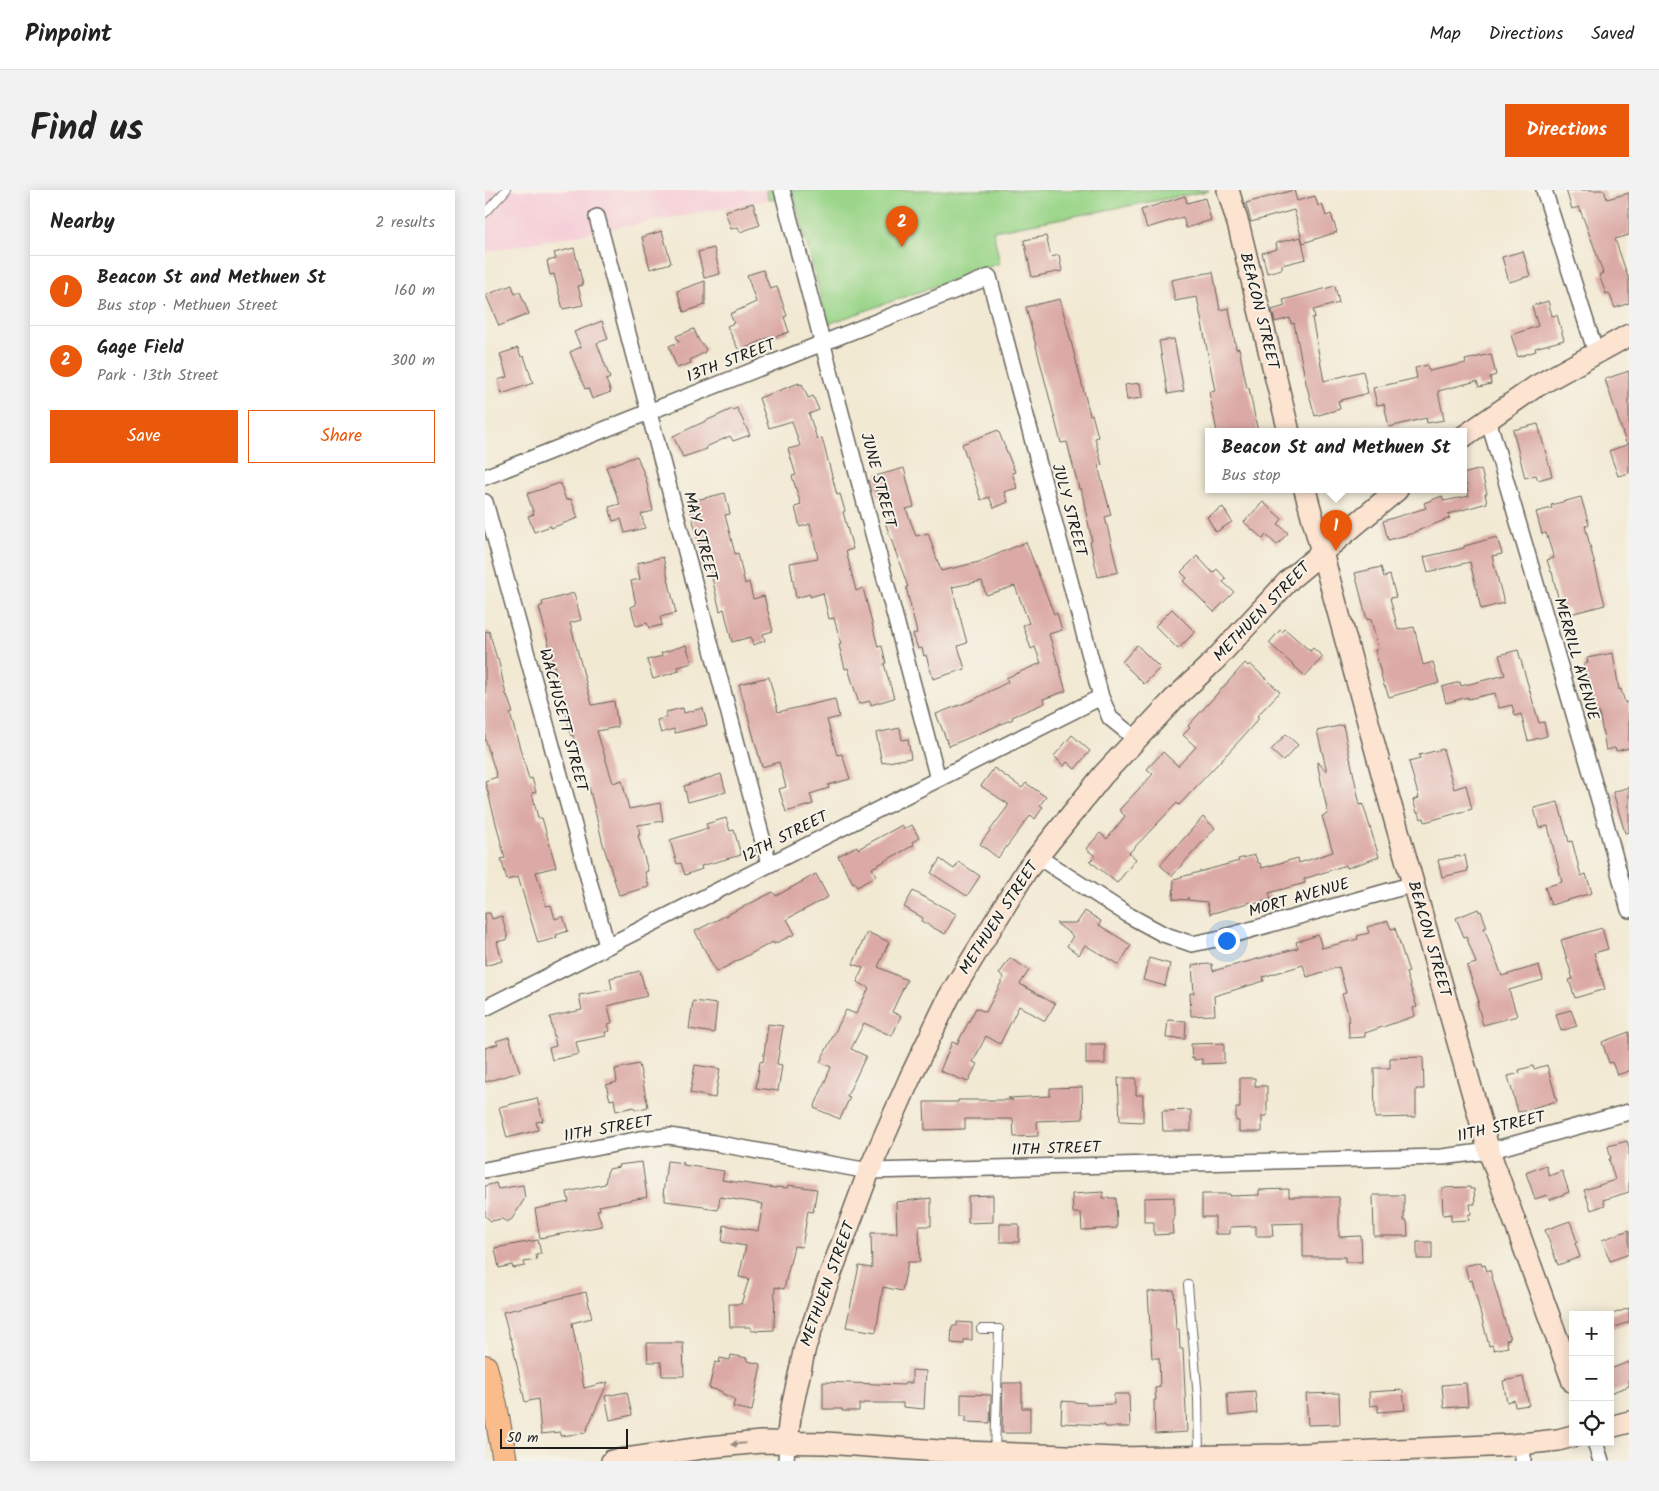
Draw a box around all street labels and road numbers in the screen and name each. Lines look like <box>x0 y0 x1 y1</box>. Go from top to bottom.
street label: BEACON STREET <box>1232 250 1286 373</box>
street label: 13TH STREET <box>683 332 780 389</box>
street label: JUNE STREET <box>853 430 903 532</box>
street label: JULY STREET <box>1045 461 1094 561</box>
street label: MAY STREET <box>676 488 724 585</box>
street label: METHUEN STREET <box>1207 555 1318 668</box>
street label: MERRILL AVENUE <box>1546 595 1606 724</box>
street label: WACHUSETT STREET <box>532 646 594 796</box>
street label: 12TH STREET <box>738 804 834 869</box>
street label: METHUEN STREET <box>953 855 1046 980</box>
street label: MORT AVENUE <box>1246 871 1353 924</box>
street label: BEACON STREET <box>1400 878 1458 1001</box>
street label: 11TH STREET <box>1455 1104 1549 1149</box>
street label: 11TH STREET <box>562 1109 656 1149</box>
street label: 11TH STREET <box>1011 1135 1103 1163</box>
street label: METHUEN STREET <box>794 1217 863 1350</box>

